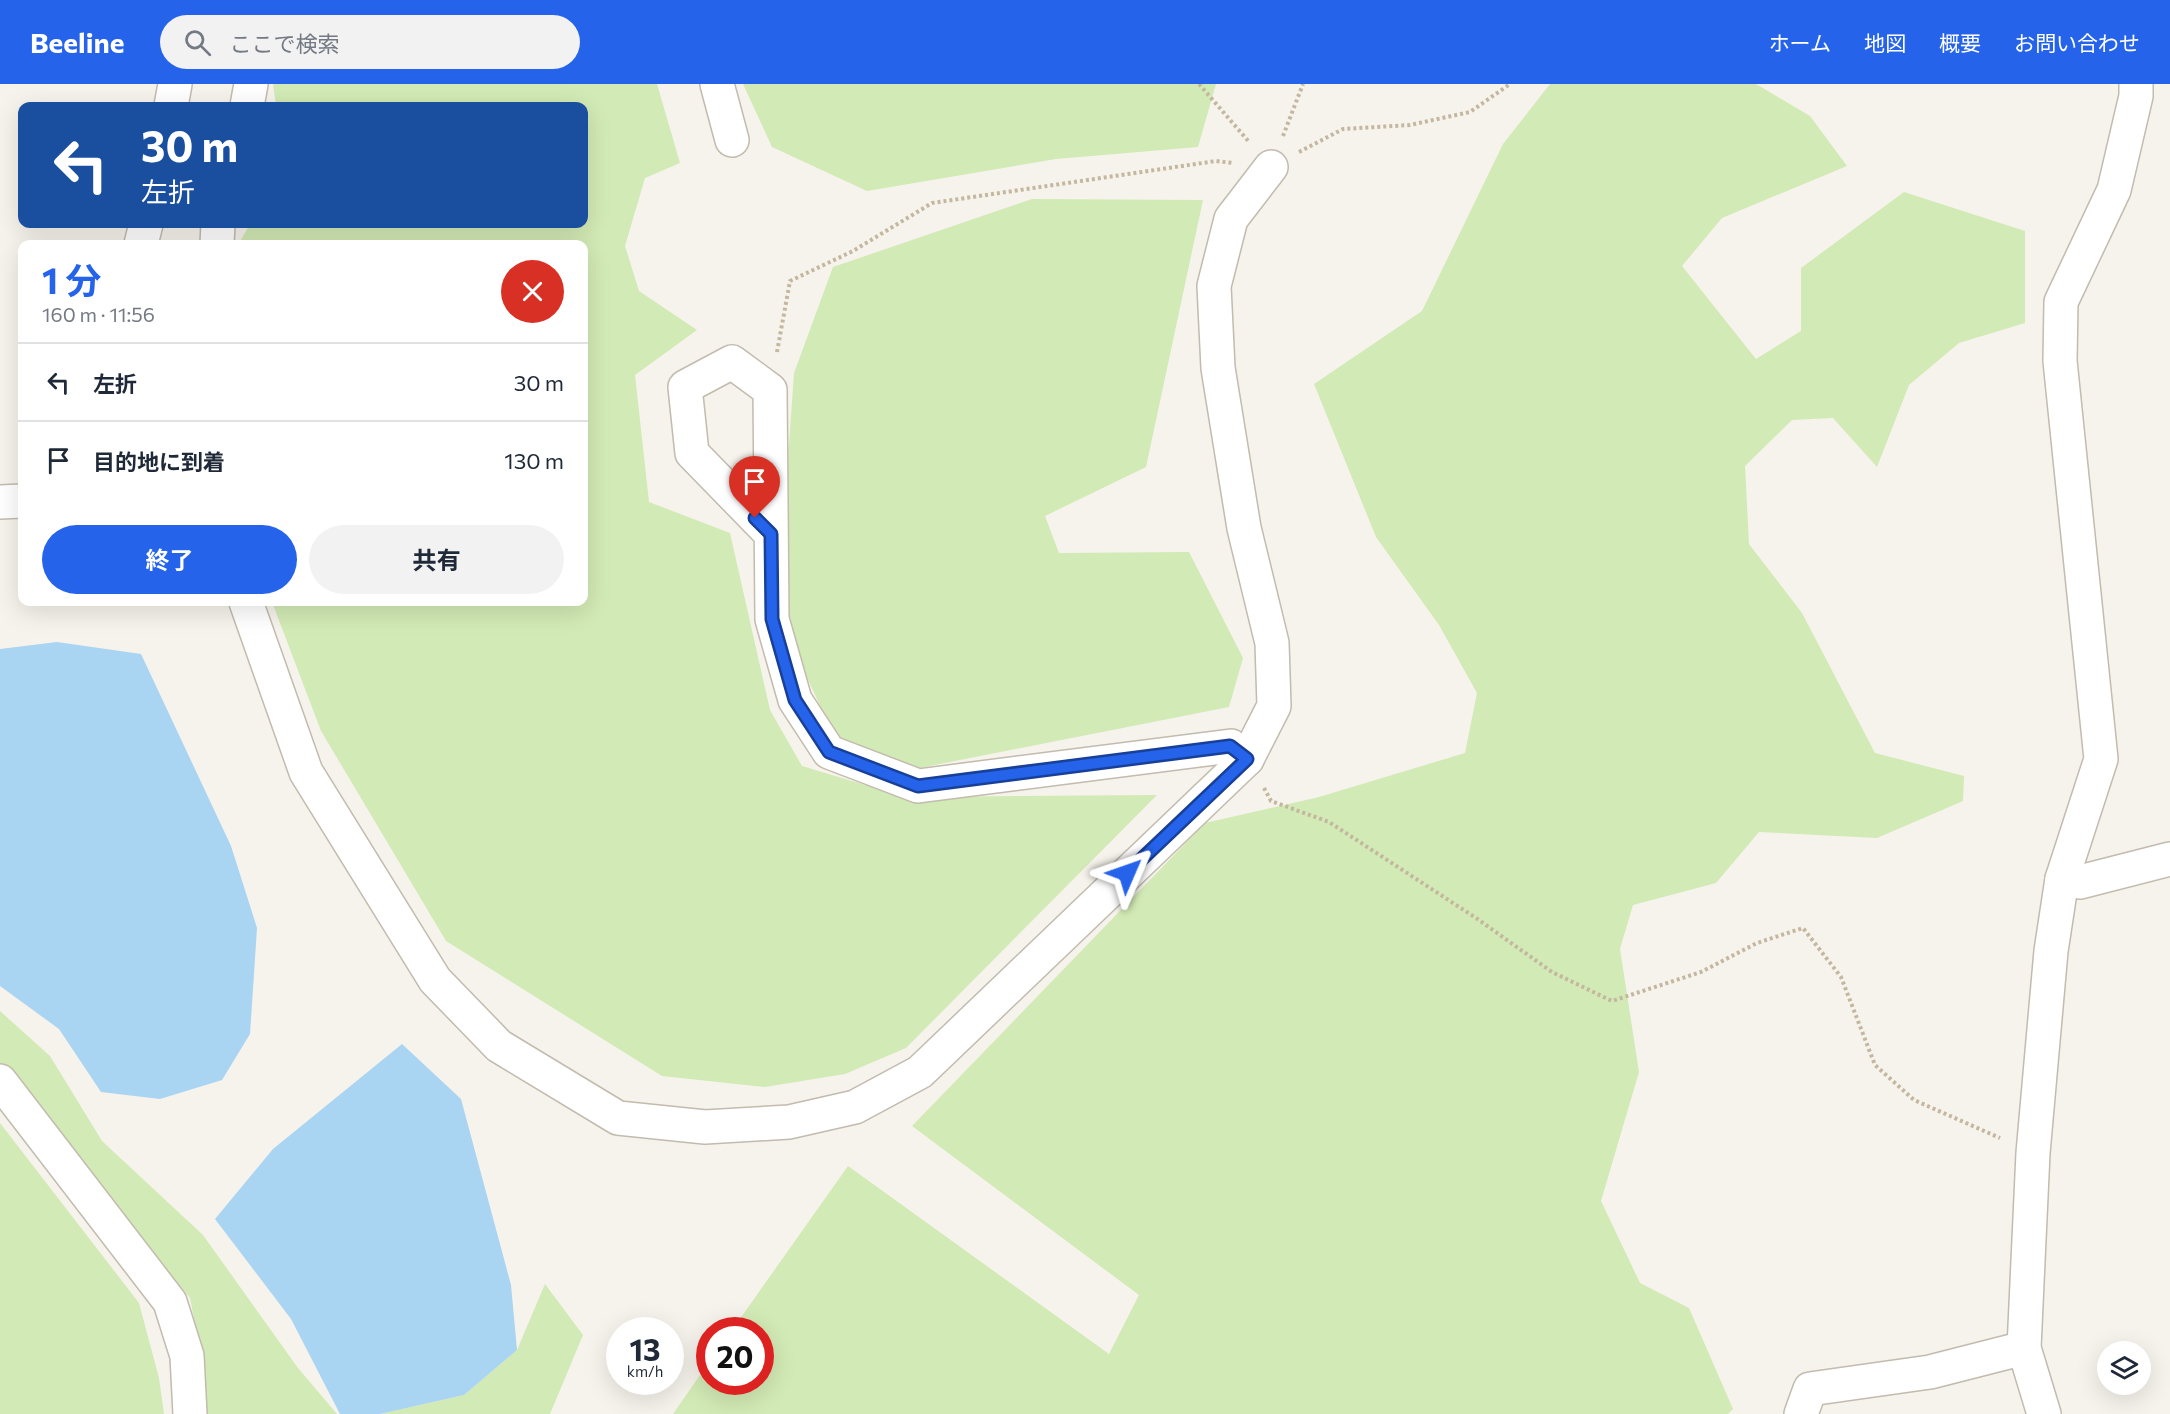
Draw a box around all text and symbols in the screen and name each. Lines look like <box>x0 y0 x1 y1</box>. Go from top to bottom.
search box <box>160 15 580 69</box>
text: Beeline <box>30 25 124 59</box>
icon: search <box>181 26 214 59</box>
text: ここで検索 <box>229 30 339 57</box>
text: ホーム <box>1769 30 1831 55</box>
text: 地図 <box>1864 30 1906 55</box>
text: 概要 <box>1939 30 1981 55</box>
text: お問い合わせ <box>2014 30 2140 55</box>
text: 30 m <box>141 119 238 171</box>
icon: left <box>42 126 120 204</box>
text: 左折 <box>141 175 195 208</box>
text: 1 分 <box>42 257 101 301</box>
button: close <box>501 260 564 323</box>
text: 160 m · 11:56 <box>42 302 155 326</box>
icon: left <box>42 366 75 399</box>
text: 30 m <box>514 369 564 396</box>
text: 左折 <box>93 370 137 397</box>
icon: arrive <box>42 444 75 477</box>
text: 130 m <box>504 447 564 474</box>
text: 目的地に到着 <box>93 448 225 475</box>
pin <box>729 456 780 518</box>
icon: arrive <box>738 465 771 498</box>
button: 終了 <box>42 525 297 594</box>
button: 共有 <box>309 525 564 594</box>
position arrow <box>1095 841 1159 905</box>
speed limit sign: 20 <box>696 1317 774 1395</box>
text: 13 <box>629 1330 661 1367</box>
map controls <box>2097 1341 2151 1395</box>
button: layers <box>2097 1341 2151 1395</box>
text: km/h <box>627 1362 663 1380</box>

